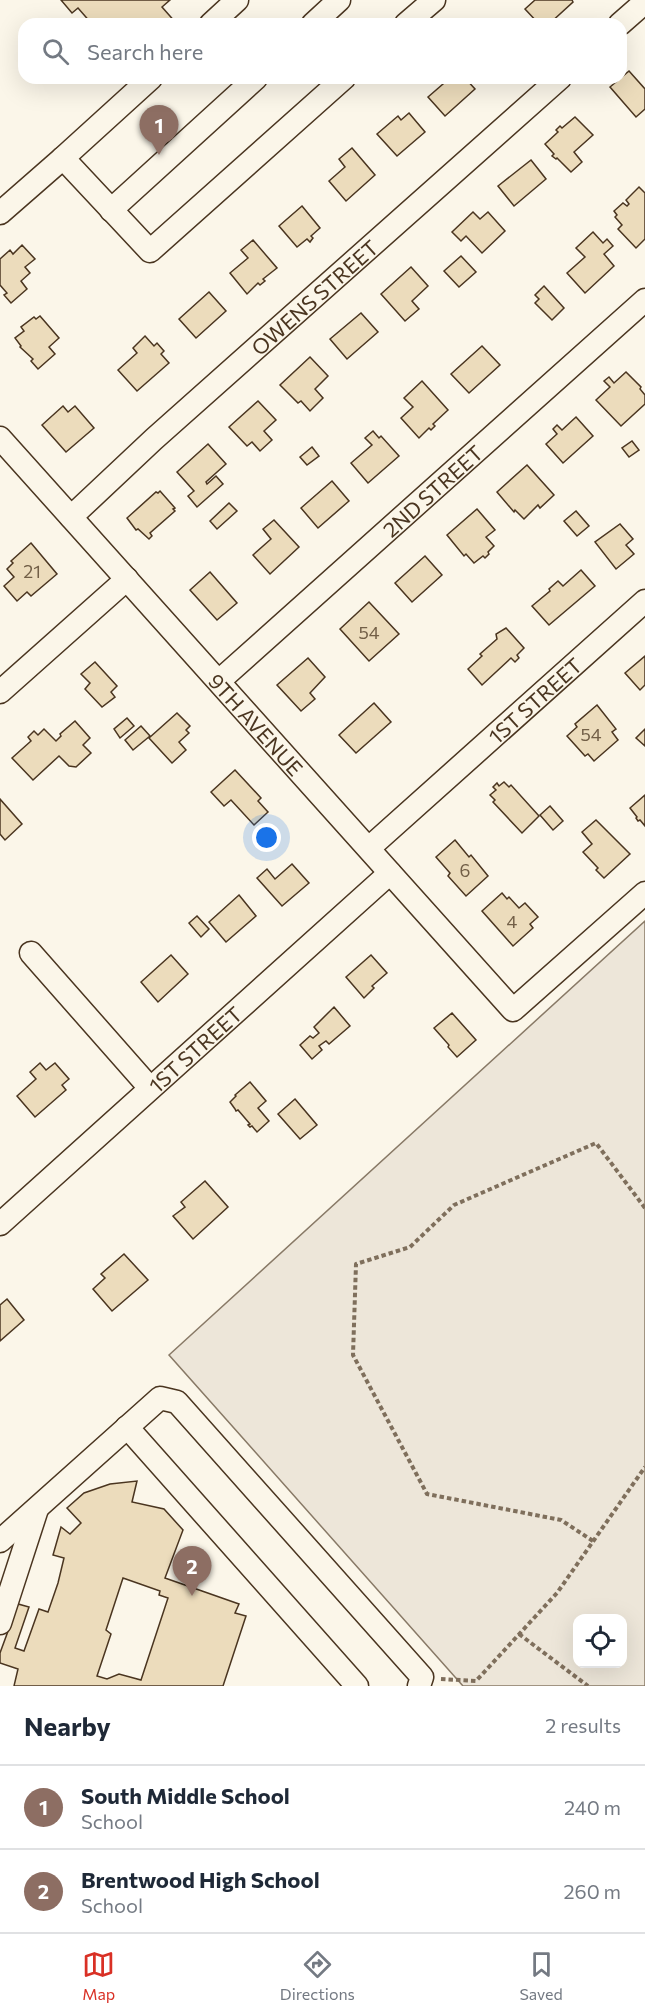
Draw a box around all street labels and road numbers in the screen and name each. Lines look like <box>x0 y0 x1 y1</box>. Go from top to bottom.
street label: OWENS STREET <box>246 234 382 360</box>
street label: 2ND STREET <box>377 439 487 541</box>
street label: 1ST STREET <box>483 652 586 748</box>
street label: 9TH AVENUE <box>204 668 309 780</box>
street label: 1ST STREET <box>143 1000 246 1097</box>

